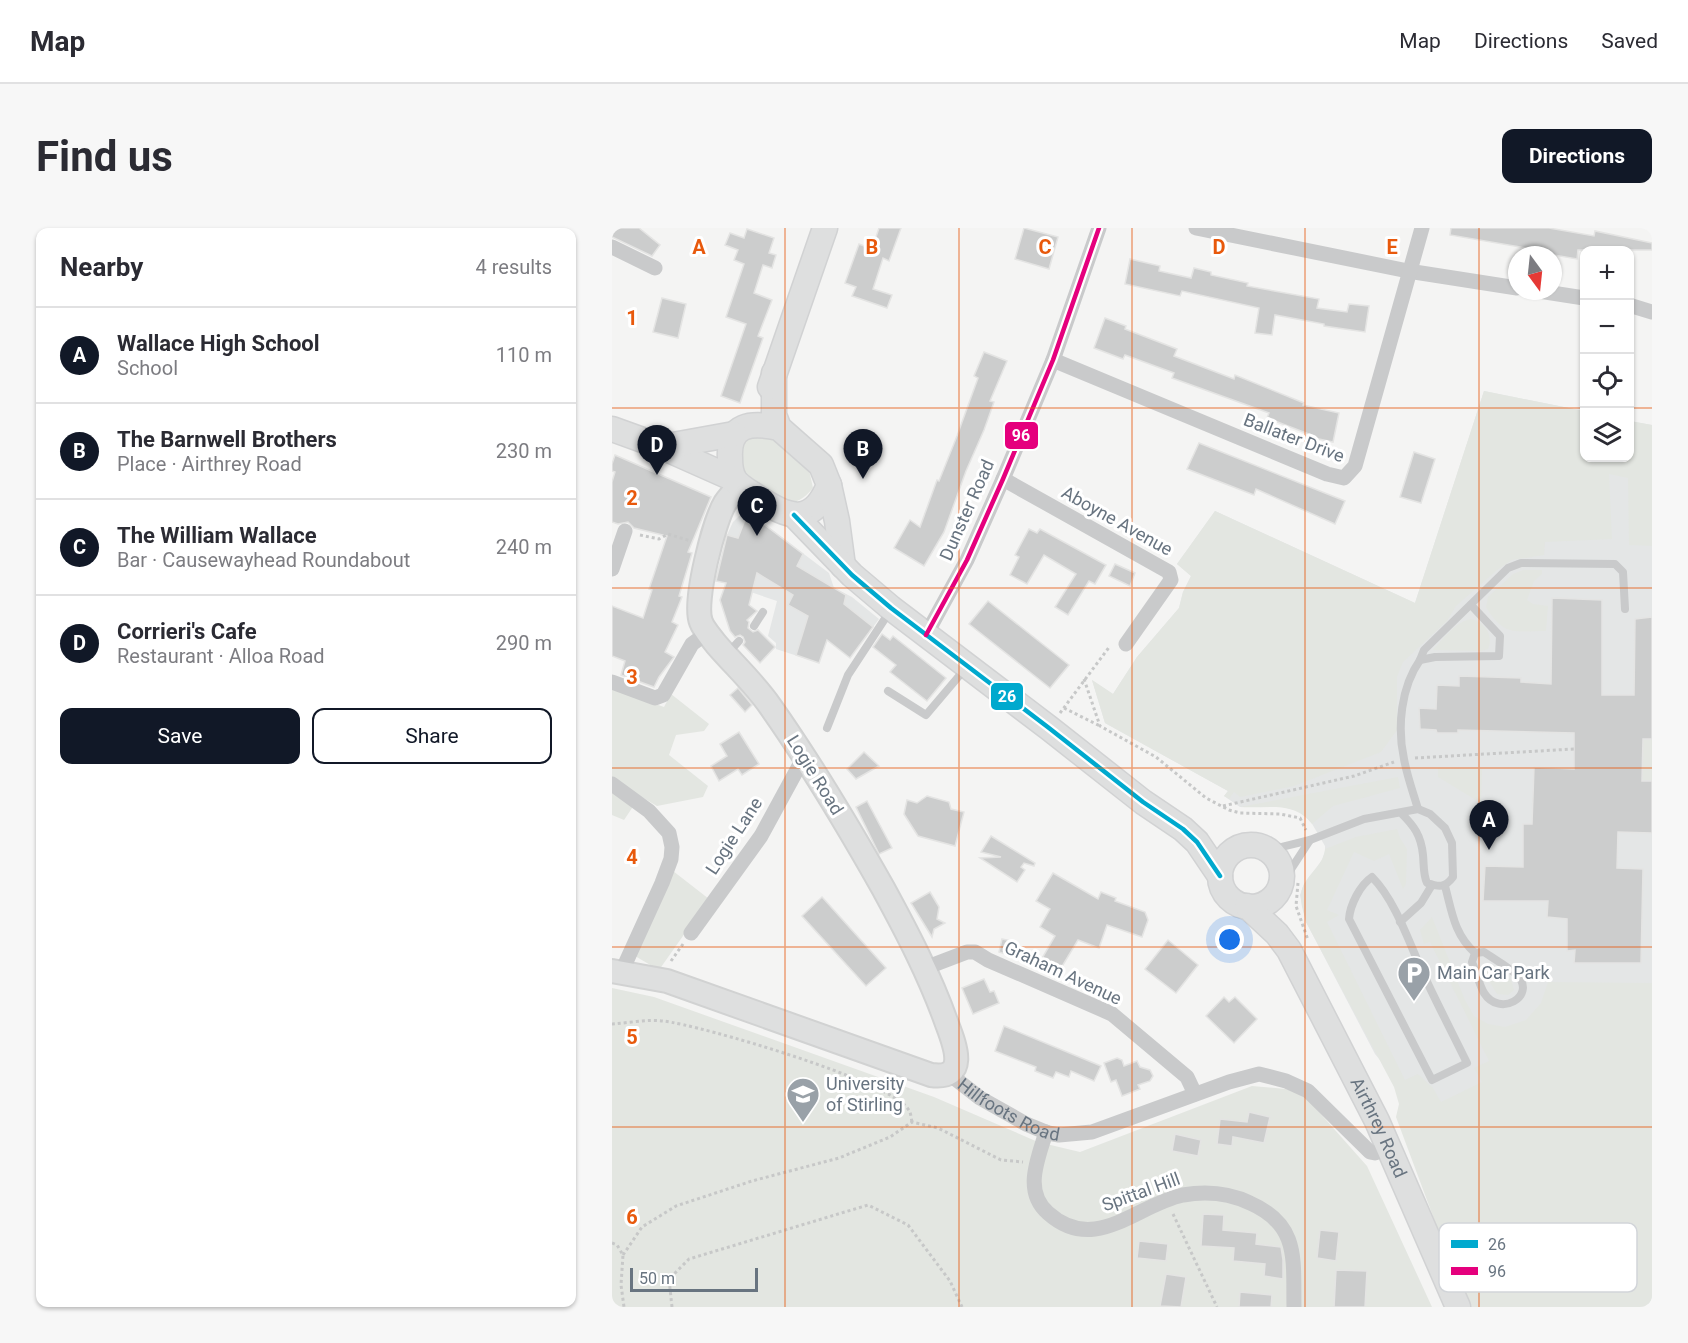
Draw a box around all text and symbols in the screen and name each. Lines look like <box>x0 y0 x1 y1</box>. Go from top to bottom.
text: Map <box>30 25 85 58</box>
text: Map <box>1399 29 1441 53</box>
text: Directions <box>1474 29 1568 53</box>
text: Saved <box>1601 29 1658 53</box>
button: Directions <box>1502 129 1652 183</box>
text: Find us <box>36 132 173 181</box>
text: A <box>692 235 706 259</box>
text: B <box>866 235 878 259</box>
text: C <box>1038 235 1052 259</box>
text: D <box>1213 235 1226 259</box>
text: E <box>1386 235 1398 259</box>
north arrow <box>1508 246 1562 300</box>
map controls <box>1580 246 1634 462</box>
button: + <box>1580 246 1634 300</box>
text: Nearby <box>60 252 143 282</box>
text: 4 results <box>476 255 552 279</box>
button: − <box>1580 300 1634 354</box>
text: 1 <box>626 306 638 330</box>
text: Wallace High School <box>117 331 320 356</box>
text: A <box>73 343 86 367</box>
text: 110 m <box>496 343 552 367</box>
button: locate <box>1580 354 1634 408</box>
text: School <box>117 356 178 380</box>
button: layers <box>1580 408 1634 462</box>
street label: Ballater Drive <box>1241 409 1347 466</box>
line badge: 96 <box>1004 421 1039 450</box>
pin: D <box>638 426 676 475</box>
text: 96 <box>1012 426 1030 445</box>
text: The Barnwell Brothers <box>117 427 337 452</box>
pin: B <box>844 430 882 479</box>
text: B <box>73 439 86 463</box>
text: 230 m <box>496 439 552 463</box>
text: Place · Airthrey Road <box>117 452 302 476</box>
street label: Dunster Road <box>935 456 998 564</box>
street label: Aboyne Avenue <box>1058 481 1176 560</box>
text: 2 <box>626 486 638 510</box>
pin: C <box>738 486 776 536</box>
text: The William Wallace <box>117 523 317 548</box>
text: C <box>73 535 86 559</box>
text: 240 m <box>496 535 552 559</box>
text: Bar · Causewayhead Roundabout <box>117 548 410 572</box>
text: Corrieri's Cafe <box>117 619 257 644</box>
text: D <box>73 631 86 655</box>
text: 290 m <box>496 631 552 655</box>
text: Restaurant · Alloa Road <box>117 644 325 668</box>
text: 3 <box>626 665 638 689</box>
line badge: 26 <box>990 682 1024 711</box>
text: 26 <box>998 687 1016 706</box>
button: Save <box>60 708 300 764</box>
button: Share <box>312 708 552 764</box>
street label: Logie Road <box>783 731 848 818</box>
street label: Logie Lane <box>701 793 766 878</box>
pin: A <box>1470 800 1508 850</box>
text: 4 <box>626 845 638 869</box>
your location <box>1215 925 1244 954</box>
street label: Graham Avenue <box>1001 936 1125 1009</box>
parking icon: Main Car Park <box>1396 955 1432 1002</box>
place label: Main Car Park <box>1437 962 1551 983</box>
text: 5 <box>626 1025 638 1049</box>
place label: University of Stirling <box>826 1073 905 1115</box>
street label: Hillfoots Road <box>954 1074 1061 1145</box>
street label: Airthrey Road <box>1346 1074 1411 1181</box>
school or university icon: University of Stirling <box>785 1076 821 1123</box>
street label: Spittal Hill <box>1099 1168 1183 1215</box>
text: 6 <box>626 1205 638 1229</box>
legend <box>1439 1223 1637 1292</box>
text: 26 <box>1488 1235 1506 1254</box>
text: 96 <box>1488 1262 1506 1281</box>
scale bar <box>630 1265 758 1292</box>
text: 50 m <box>639 1269 675 1288</box>

